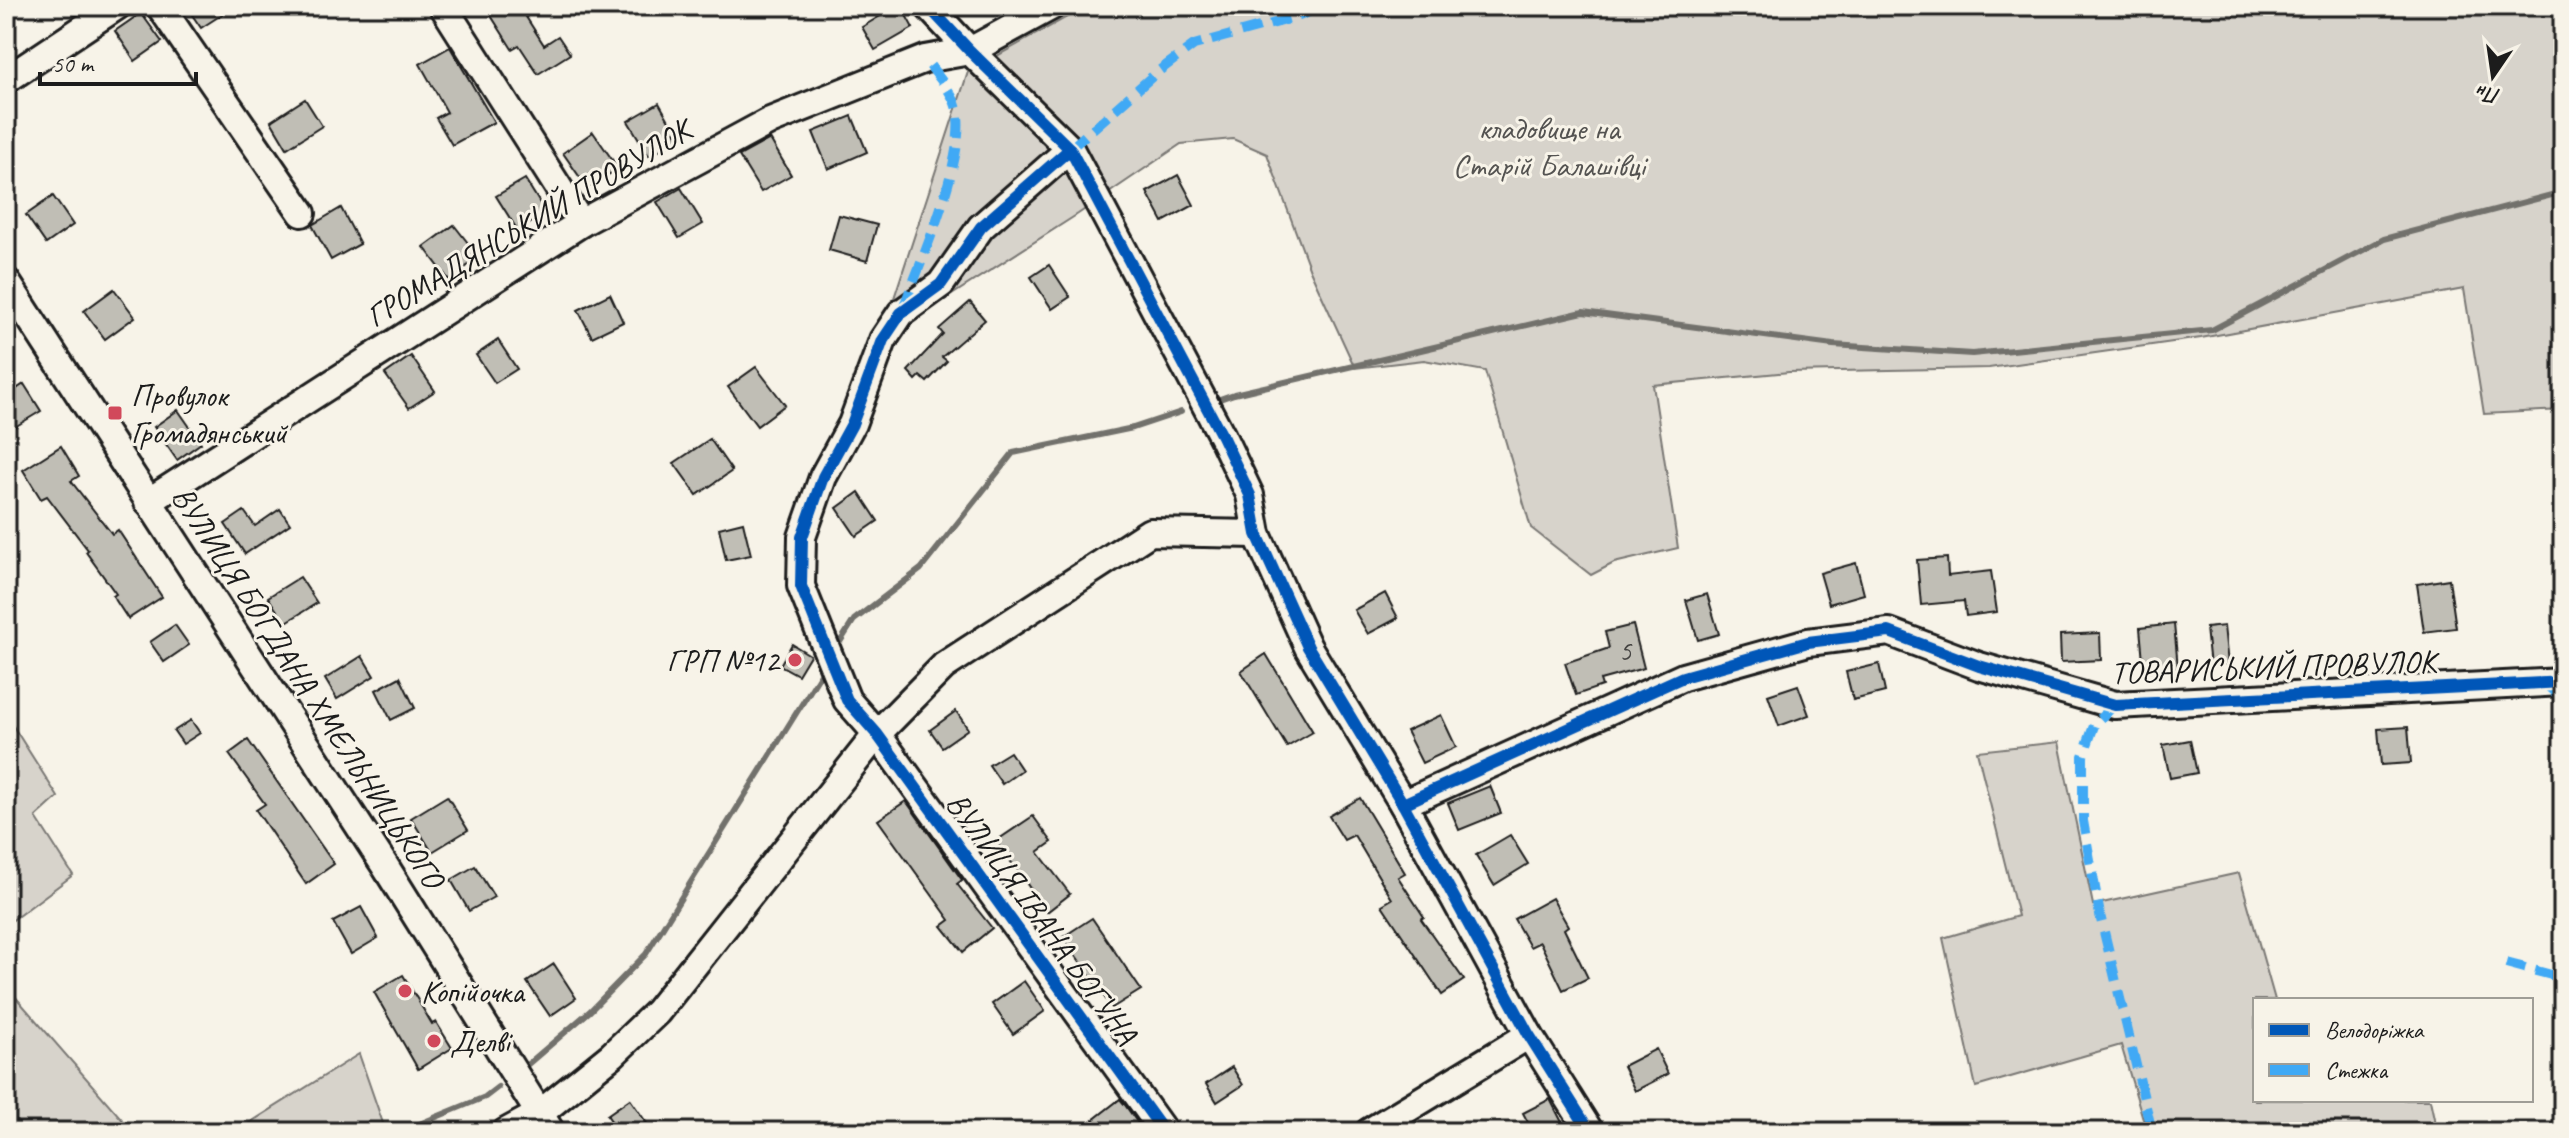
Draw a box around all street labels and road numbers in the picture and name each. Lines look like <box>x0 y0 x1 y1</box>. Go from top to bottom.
street label: ГРОМАДЯНСЬКИЙ ПРОВУЛОК <box>358 107 702 336</box>
street label: ВУЛИЦЯ БОГДАНА ХМЕЛЬНИЦЬКОГО <box>163 478 455 898</box>
street label: ТОВАРИСЬКИЙ ПРОВУЛОК <box>2110 641 2441 693</box>
street label: ВУЛИЦЯ ІВАНА БОГУНА <box>937 784 1148 1053</box>

